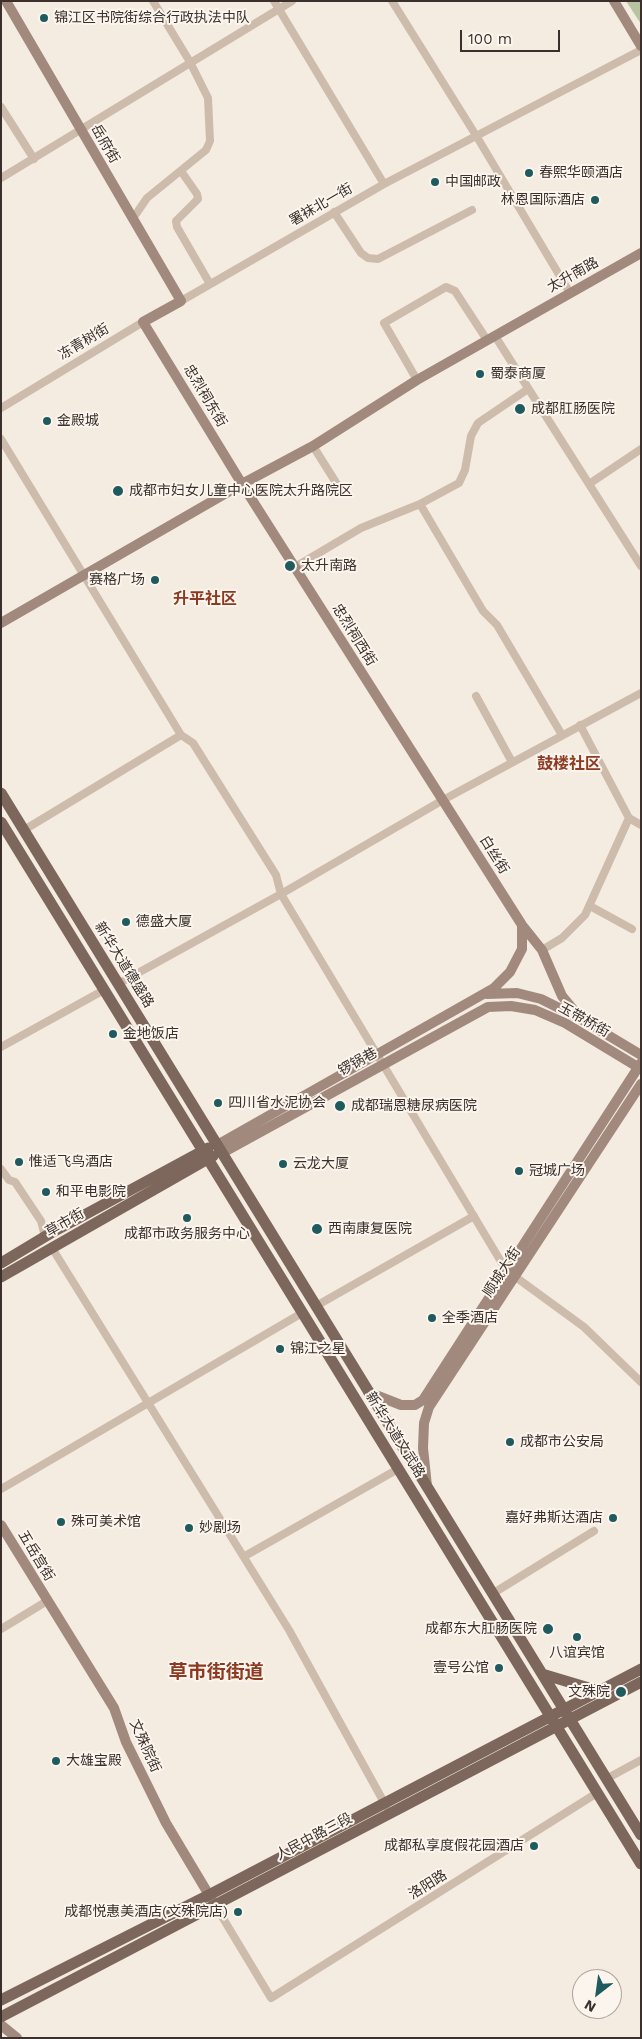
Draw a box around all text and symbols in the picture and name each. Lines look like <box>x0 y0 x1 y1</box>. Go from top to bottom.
place label: 锦江区书院街综合行政执法中队 <box>54 10 250 26</box>
marker: 锦江区书院街综合行政执法中队 <box>38 12 50 24</box>
scale bar <box>462 20 562 52</box>
text: 100 m <box>468 30 512 48</box>
street label: 岳府街 <box>87 122 123 166</box>
place label: 春熙华颐酒店 <box>539 165 623 181</box>
marker: 春熙华颐酒店 <box>523 167 535 179</box>
place label: 中国邮政 <box>445 174 501 190</box>
marker: 中国邮政 <box>429 176 441 188</box>
street label: 署袜北一街 <box>286 180 356 230</box>
place label: 林恩国际酒店 <box>501 192 585 208</box>
marker: 林恩国际酒店 <box>589 194 601 206</box>
street label: 太升南路 <box>544 254 602 296</box>
street label: 冻青树街 <box>56 320 112 364</box>
street label: 忠烈祠东街 <box>180 362 230 430</box>
place label: 蜀泰商厦 <box>490 366 546 382</box>
marker: 蜀泰商厦 <box>474 368 486 380</box>
place label: 成都肛肠医院 <box>531 401 615 417</box>
marker: 成都肛肠医院 <box>513 402 527 416</box>
place label: 金殿城 <box>57 413 99 429</box>
marker: 金殿城 <box>41 415 53 427</box>
place label: 成都市妇女儿童中心医院太升路院区 <box>129 483 353 499</box>
marker: 成都市妇女儿童中心医院太升路院区 <box>111 484 125 498</box>
place label: 太升南路 <box>301 558 357 574</box>
marker: 太升南路 <box>283 559 297 573</box>
place label: 赛格广场 <box>89 572 145 588</box>
marker: 赛格广场 <box>149 574 161 586</box>
district label: 升平社区 <box>173 589 237 609</box>
street label: 忠烈祠西街 <box>328 601 380 669</box>
district label: 鼓楼社区 <box>537 754 601 774</box>
street label: 白丝街 <box>476 833 512 877</box>
place label: 德盛大厦 <box>136 914 192 930</box>
marker: 德盛大厦 <box>120 916 132 928</box>
street label: 新华大道德盛路 <box>91 919 157 1011</box>
street label: 玉带桥街 <box>555 999 613 1041</box>
place label: 金地饭店 <box>123 1026 179 1042</box>
marker: 金地饭店 <box>107 1028 119 1040</box>
street label: 锣锅巷 <box>336 1044 380 1080</box>
place label: 四川省水泥协会 <box>228 1095 326 1111</box>
marker: 四川省水泥协会 <box>212 1097 224 1109</box>
place label: 成都瑞恩糖尿病医院 <box>351 1098 477 1114</box>
marker: 成都瑞恩糖尿病医院 <box>333 1099 347 1113</box>
place label: 惟适飞鸟酒店 <box>29 1154 113 1170</box>
marker: 惟适飞鸟酒店 <box>13 1156 25 1168</box>
place label: 云龙大厦 <box>293 1156 349 1172</box>
marker: 云龙大厦 <box>277 1158 289 1170</box>
place label: 冠城广场 <box>529 1163 585 1179</box>
marker: 冠城广场 <box>513 1165 525 1177</box>
place label: 和平电影院 <box>56 1184 126 1200</box>
marker: 和平电影院 <box>40 1186 52 1198</box>
street label: 草市街 <box>43 1205 87 1241</box>
marker: 成都市政务服务中心 <box>181 1212 193 1224</box>
place label: 西南康复医院 <box>328 1221 412 1237</box>
marker: 西南康复医院 <box>310 1222 324 1236</box>
place label: 成都市政务服务中心 <box>124 1226 250 1242</box>
street label: 顺城大街 <box>480 1244 524 1300</box>
place label: 全季酒店 <box>442 1310 498 1326</box>
marker: 全季酒店 <box>426 1312 438 1324</box>
place label: 锦江之星 <box>290 1341 346 1357</box>
marker: 锦江之星 <box>274 1343 286 1355</box>
street label: 新华大道文武路 <box>362 1389 428 1481</box>
place label: 成都市公安局 <box>520 1434 604 1450</box>
marker: 成都市公安局 <box>504 1436 516 1448</box>
place label: 嘉好弗斯达酒店 <box>505 1510 603 1526</box>
marker: 嘉好弗斯达酒店 <box>607 1512 619 1524</box>
place label: 殊可美术馆 <box>71 1514 141 1530</box>
marker: 殊可美术馆 <box>55 1516 67 1528</box>
place label: 妙剧场 <box>199 1520 241 1536</box>
marker: 妙剧场 <box>183 1522 195 1534</box>
street label: 五岳宫街 <box>14 1528 58 1584</box>
place label: 成都东大肛肠医院 <box>425 1621 537 1637</box>
marker: 成都东大肛肠医院 <box>541 1622 555 1636</box>
marker: 八谊宾馆 <box>571 1631 583 1643</box>
place label: 八谊宾馆 <box>549 1645 605 1661</box>
place label: 壹号公馆 <box>433 1660 489 1676</box>
district label: 草市街街道 <box>169 1661 263 1683</box>
marker: 壹号公馆 <box>493 1662 505 1674</box>
place label: 文殊院 <box>568 1684 610 1700</box>
marker: 文殊院 <box>614 1685 628 1699</box>
street label: 文殊院街 <box>126 1717 164 1775</box>
place label: 大雄宝殿 <box>66 1753 122 1769</box>
marker: 大雄宝殿 <box>50 1755 62 1767</box>
street label: 人民中路三段 <box>273 1810 355 1864</box>
place label: 成都私享度假花园酒店 <box>384 1838 524 1854</box>
marker: 成都私享度假花园酒店 <box>528 1840 540 1852</box>
street label: 洛阳路 <box>406 1867 450 1903</box>
place label: 成都悦惠美酒店(文殊院店) <box>64 1904 228 1920</box>
marker: 成都悦惠美酒店(文殊院店) <box>232 1906 244 1918</box>
north arrow <box>572 1969 622 2019</box>
text: N <box>582 1997 598 2016</box>

